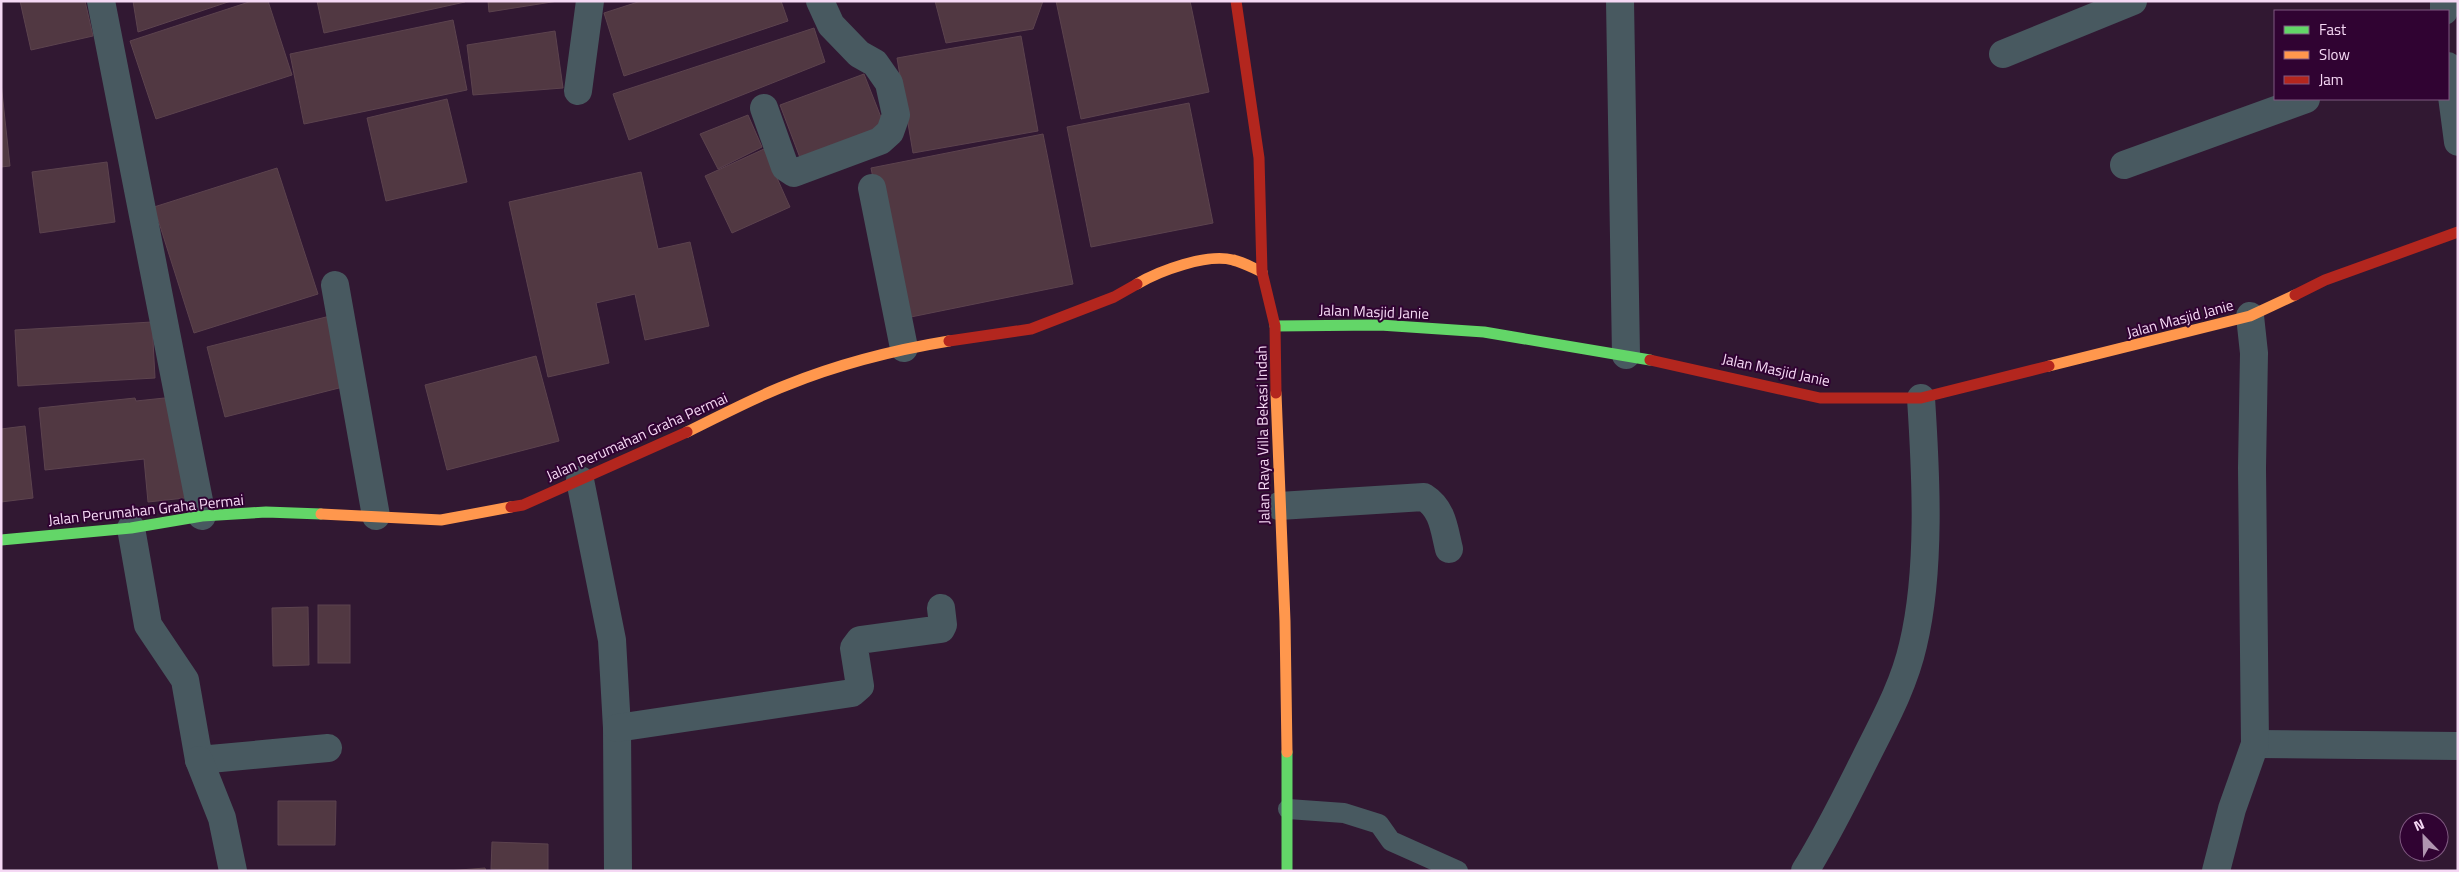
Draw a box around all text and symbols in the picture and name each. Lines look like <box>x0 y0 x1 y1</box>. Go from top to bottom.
legend <box>2274 10 2449 100</box>
text: Fast <box>2319 18 2347 41</box>
text: Slow <box>2319 43 2350 66</box>
text: Jam <box>2319 68 2343 91</box>
street label: Jalan Masjid Janie <box>2124 293 2236 344</box>
street label: Jalan Masjid Janie <box>1319 298 1429 325</box>
street label: Jalan Raya Villa Bekasi Indah <box>1249 345 1276 525</box>
street label: Jalan Masjid Janie <box>1720 347 1832 392</box>
street label: Jalan Perumahan Graha Permai <box>542 386 731 487</box>
street label: Jalan Perumahan Graha Permai <box>47 488 245 531</box>
north arrow <box>2399 812 2449 862</box>
text: N <box>2410 813 2427 836</box>

